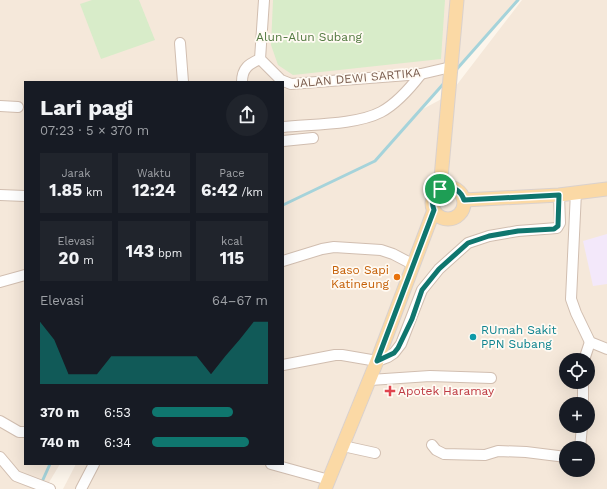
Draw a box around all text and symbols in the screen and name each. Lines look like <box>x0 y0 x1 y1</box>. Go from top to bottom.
park label: Alun-Alun Subang <box>256 30 363 44</box>
street label: JALAN DEWI SARTIKA <box>293 65 421 91</box>
button: share <box>226 94 268 136</box>
text: Lari pagi <box>40 95 133 120</box>
text: 07:23 · 5 × 370 m <box>40 123 149 138</box>
text: Jarak <box>61 167 91 180</box>
text: Waktu <box>137 167 171 180</box>
text: Pace <box>219 167 245 180</box>
pin <box>423 172 457 206</box>
icon: arrive <box>429 178 451 200</box>
text: 1.85 <box>49 180 82 200</box>
text: 12:24 <box>132 180 176 200</box>
text: 6:42 <box>201 180 238 200</box>
text: km <box>82 186 103 199</box>
text: /km <box>238 186 263 199</box>
text: Elevasi <box>57 235 95 248</box>
text: kcal <box>221 235 243 248</box>
text: 143 <box>126 241 154 261</box>
text: bpm <box>154 247 182 260</box>
text: 20 <box>58 248 79 268</box>
text: 115 <box>220 248 244 268</box>
text: m <box>79 254 94 267</box>
place label: Baso Sapi Katineung <box>331 263 390 291</box>
marker: Baso Sapi Katineung <box>392 272 402 282</box>
text: Elevasi <box>40 293 84 308</box>
text: 64–67 m <box>212 293 268 308</box>
place label: RUmah Sakit PPN Subang <box>481 323 557 351</box>
marker: RUmah Sakit PPN Subang <box>468 332 478 342</box>
map controls <box>559 353 595 477</box>
button: locate <box>559 353 595 389</box>
place label: Apotek Haramay <box>398 384 495 398</box>
marker: Apotek Haramay <box>385 386 395 396</box>
button: + <box>559 397 595 433</box>
text: 370 m <box>40 405 79 420</box>
text: 6:53 <box>104 405 131 420</box>
text: 740 m <box>40 435 80 450</box>
text: 6:34 <box>104 435 131 450</box>
button: − <box>559 441 595 477</box>

